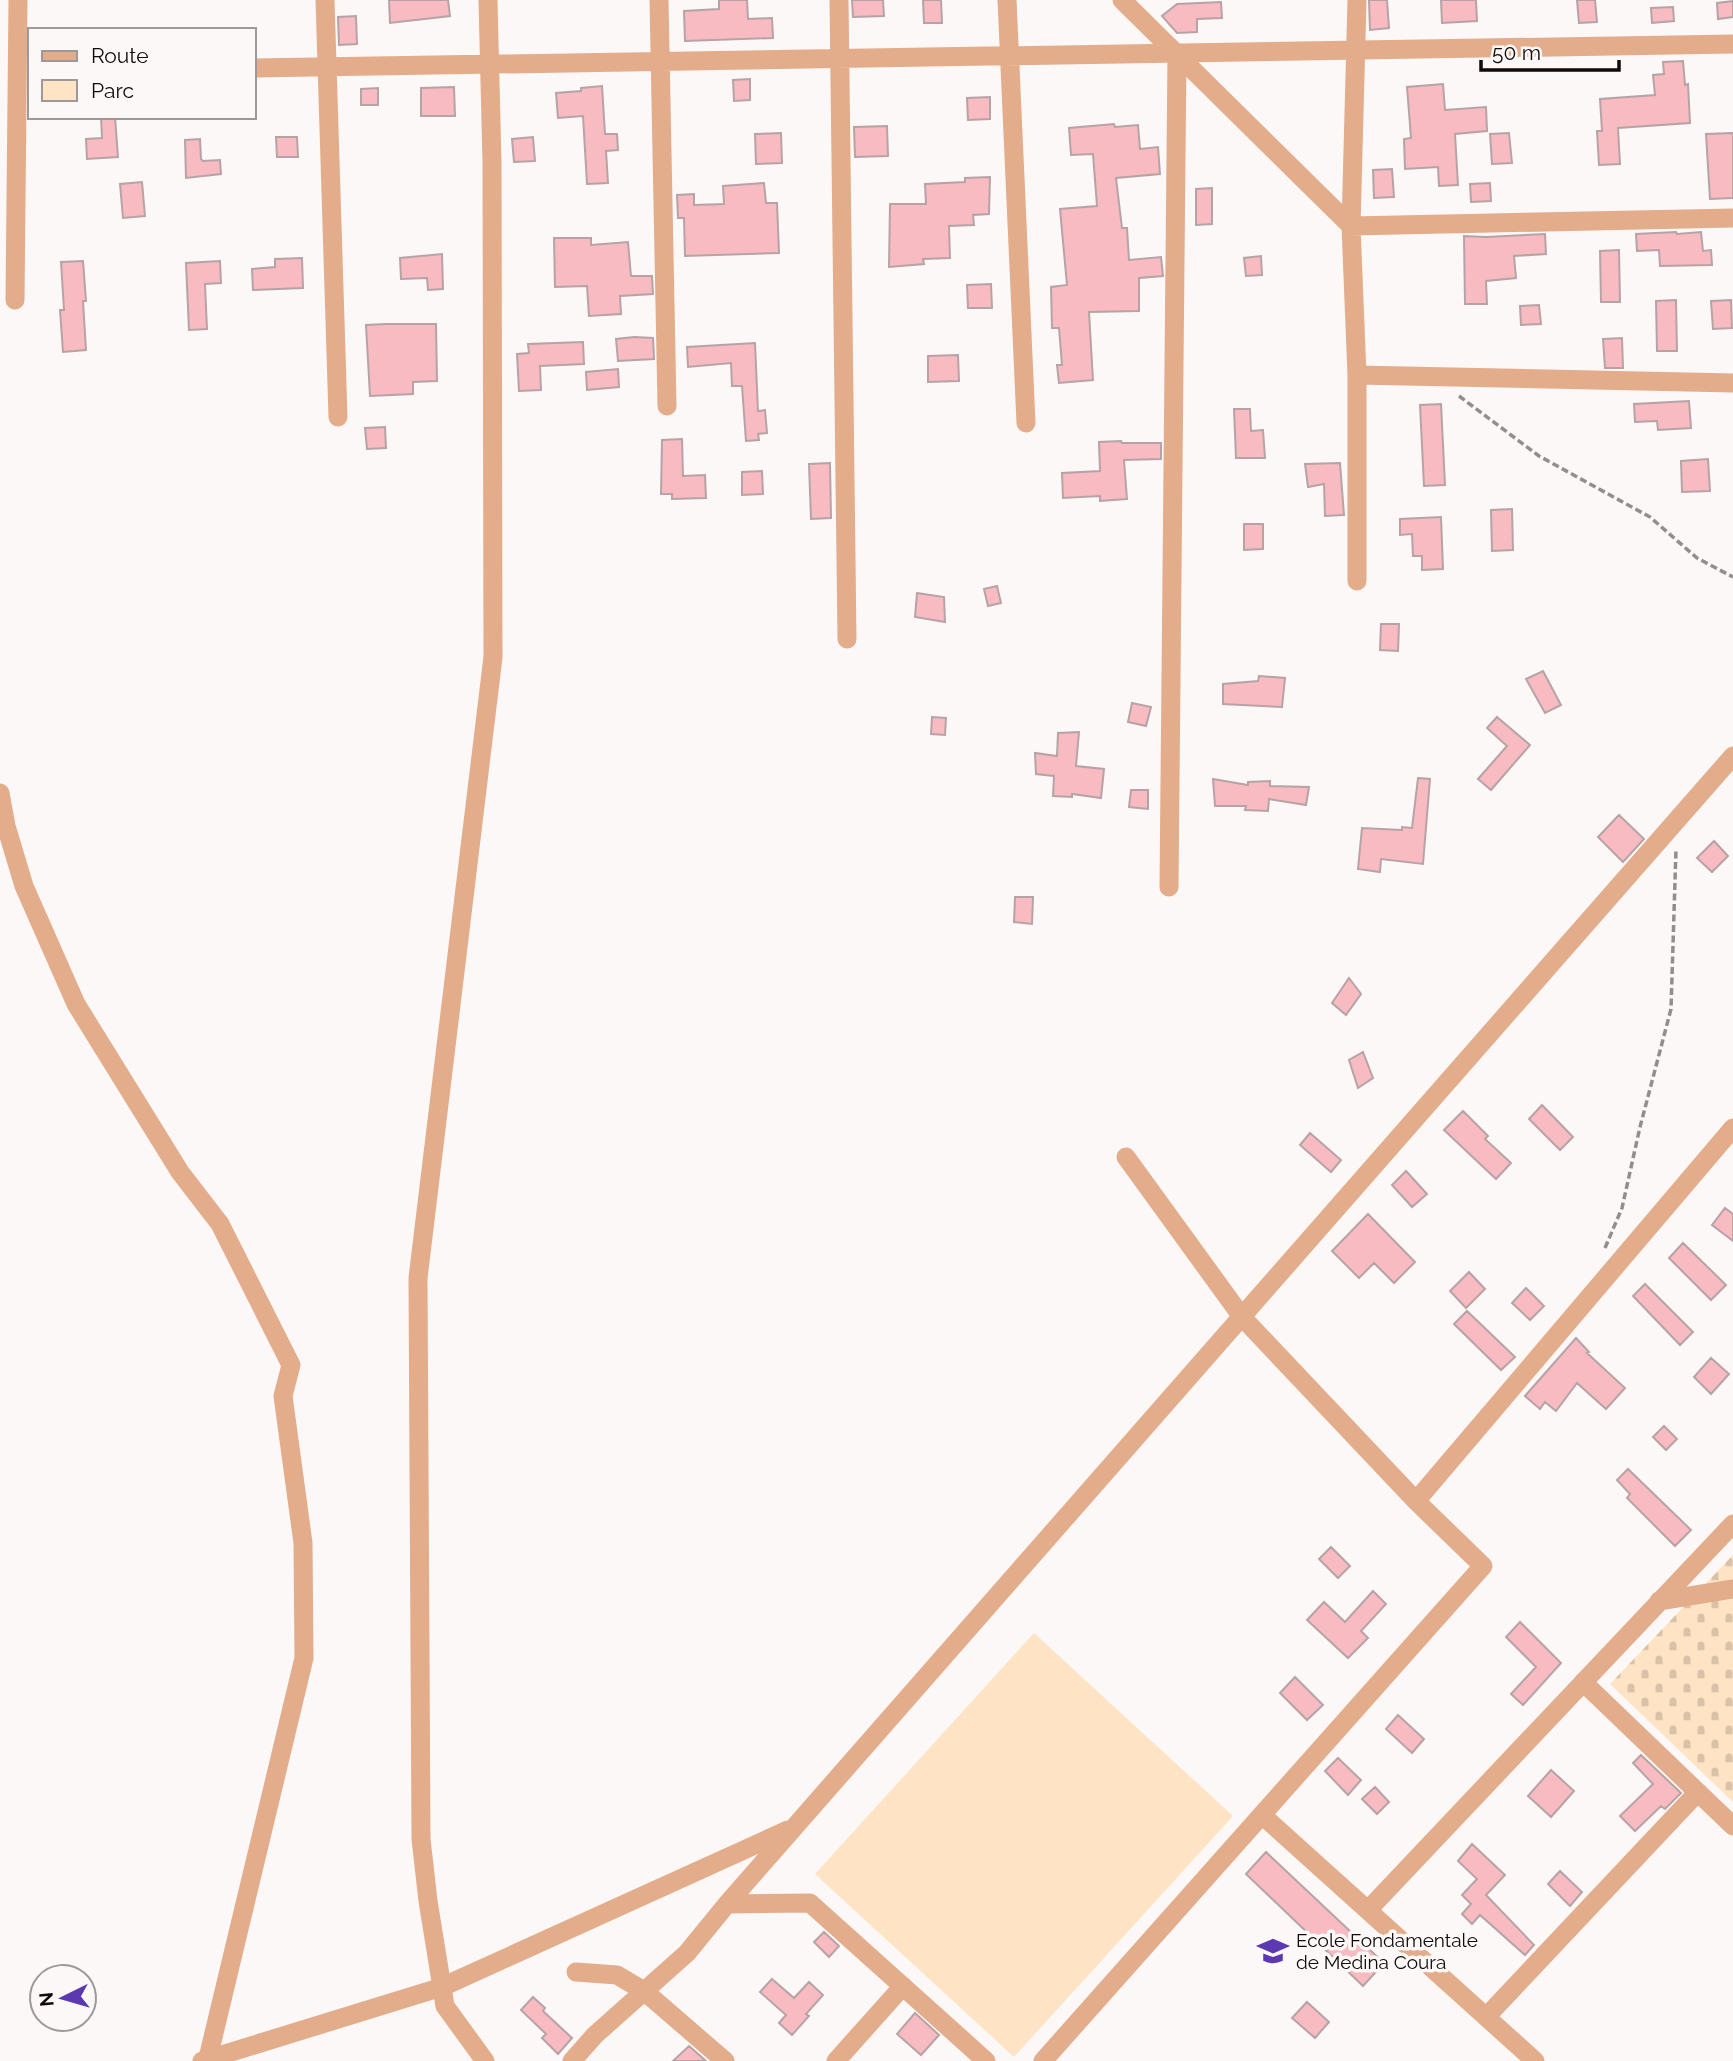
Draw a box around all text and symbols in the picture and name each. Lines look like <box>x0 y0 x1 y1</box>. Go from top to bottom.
legend <box>28 28 256 119</box>
scale bar <box>1481 28 1619 72</box>
text: 50 m <box>1492 40 1541 65</box>
text: Route <box>91 43 149 68</box>
text: Parc <box>91 78 134 103</box>
place label: Ecole Fondamentale de Medina Coura <box>1296 1929 1478 1973</box>
school or university icon: Ecole Fondamentale de Medina Coura <box>1256 1934 1290 1968</box>
north arrow <box>28 1963 98 2033</box>
text: N <box>34 1991 58 2008</box>

